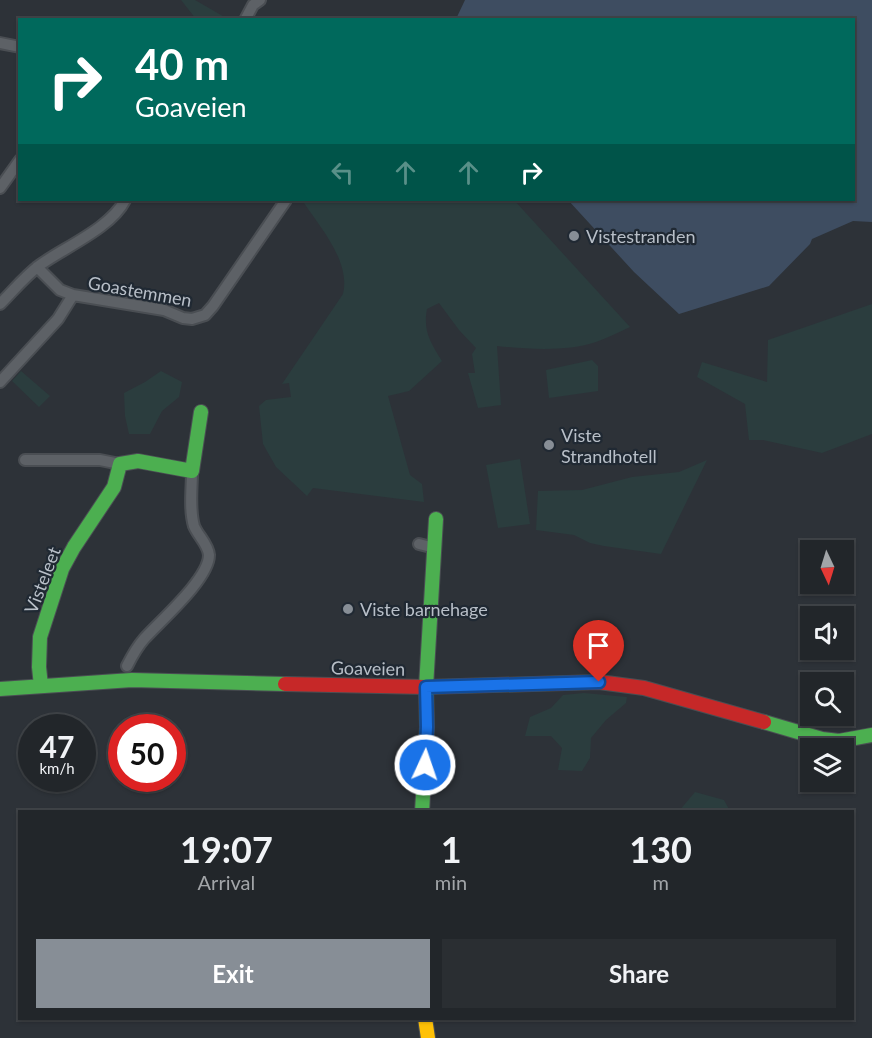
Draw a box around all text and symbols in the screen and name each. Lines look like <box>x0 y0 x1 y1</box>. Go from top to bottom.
text: 40 m <box>135 39 229 89</box>
icon: right <box>36 42 114 120</box>
text: Goaveien <box>135 90 247 123</box>
icon: left <box>326 156 359 189</box>
icon: ahead <box>389 156 422 189</box>
icon: ahead <box>452 156 485 189</box>
icon: right <box>515 156 548 189</box>
place label: Vistestranden <box>586 225 696 247</box>
marker: Vistestranden <box>567 229 581 243</box>
street label: Goastemmen <box>86 271 194 311</box>
place label: Viste Strandhotell <box>561 424 657 467</box>
marker: Viste Strandhotell <box>542 438 556 452</box>
north arrow <box>800 540 854 594</box>
map controls <box>800 540 854 792</box>
street label: Visteleet <box>19 543 65 617</box>
place label: Viste barnehage <box>360 598 488 620</box>
marker: Viste barnehage <box>341 602 355 616</box>
button: sound <box>800 606 854 660</box>
pin <box>573 620 624 682</box>
icon: arrive <box>582 629 615 662</box>
street label: Goaveien <box>331 656 405 680</box>
button: search <box>800 672 854 726</box>
speed limit sign: 50 <box>108 714 186 792</box>
text: 47 <box>40 728 74 764</box>
position arrow <box>393 733 457 797</box>
button: layers <box>800 738 854 792</box>
text: km/h <box>39 759 75 777</box>
text: 19:07 <box>180 827 273 871</box>
text: 1 <box>441 827 462 871</box>
text: 130 <box>629 827 692 871</box>
text: Arrival <box>198 870 255 894</box>
text: min <box>435 870 467 894</box>
text: m <box>652 870 669 894</box>
button: Exit <box>36 939 430 1008</box>
button: Share <box>442 939 836 1008</box>

